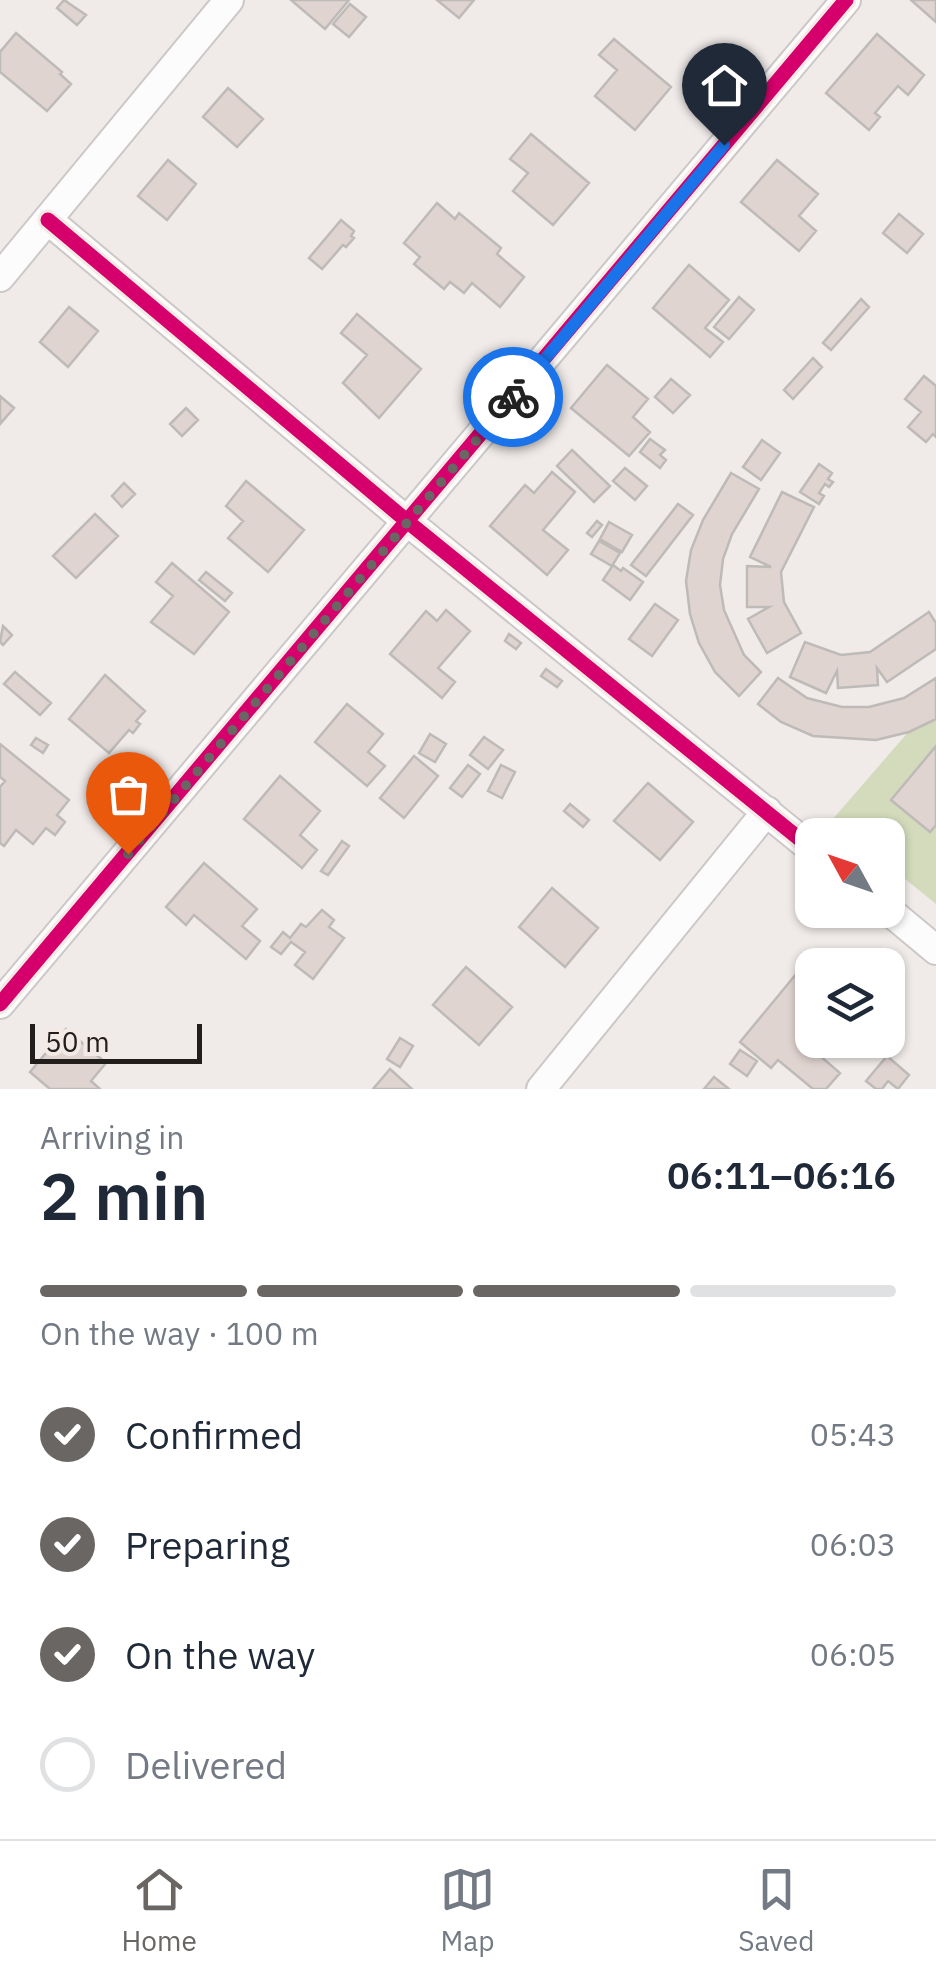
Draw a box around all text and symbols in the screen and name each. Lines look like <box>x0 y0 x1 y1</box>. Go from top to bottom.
pin <box>682 43 767 146</box>
icon: home <box>697 58 752 113</box>
courier <box>463 347 563 447</box>
icon: bike <box>486 370 541 425</box>
pin <box>86 752 171 855</box>
icon: bag <box>101 767 156 822</box>
north arrow <box>795 818 905 928</box>
map controls <box>795 818 905 1058</box>
button: layers <box>795 948 905 1058</box>
scale bar <box>30 1019 202 1064</box>
text: 50 m <box>45 1023 110 1060</box>
text: Arriving in <box>40 1116 185 1158</box>
text: 06:11–06:16 <box>667 1150 896 1199</box>
text: 2 min <box>40 1153 208 1238</box>
text: On the way · 100 m <box>40 1312 319 1354</box>
icon: check <box>40 1407 95 1462</box>
text: Confirmed <box>125 1410 303 1459</box>
text: 05:43 <box>810 1413 896 1455</box>
icon: check <box>40 1517 95 1572</box>
text: Preparing <box>125 1520 290 1569</box>
text: 06:03 <box>810 1523 896 1565</box>
icon: check <box>40 1627 95 1682</box>
text: On the way <box>125 1630 315 1679</box>
text: 06:05 <box>810 1633 896 1675</box>
text: Delivered <box>125 1740 287 1789</box>
tab: Home <box>122 1862 197 1959</box>
tab: Map <box>440 1862 495 1959</box>
tab: Saved <box>738 1862 814 1959</box>

